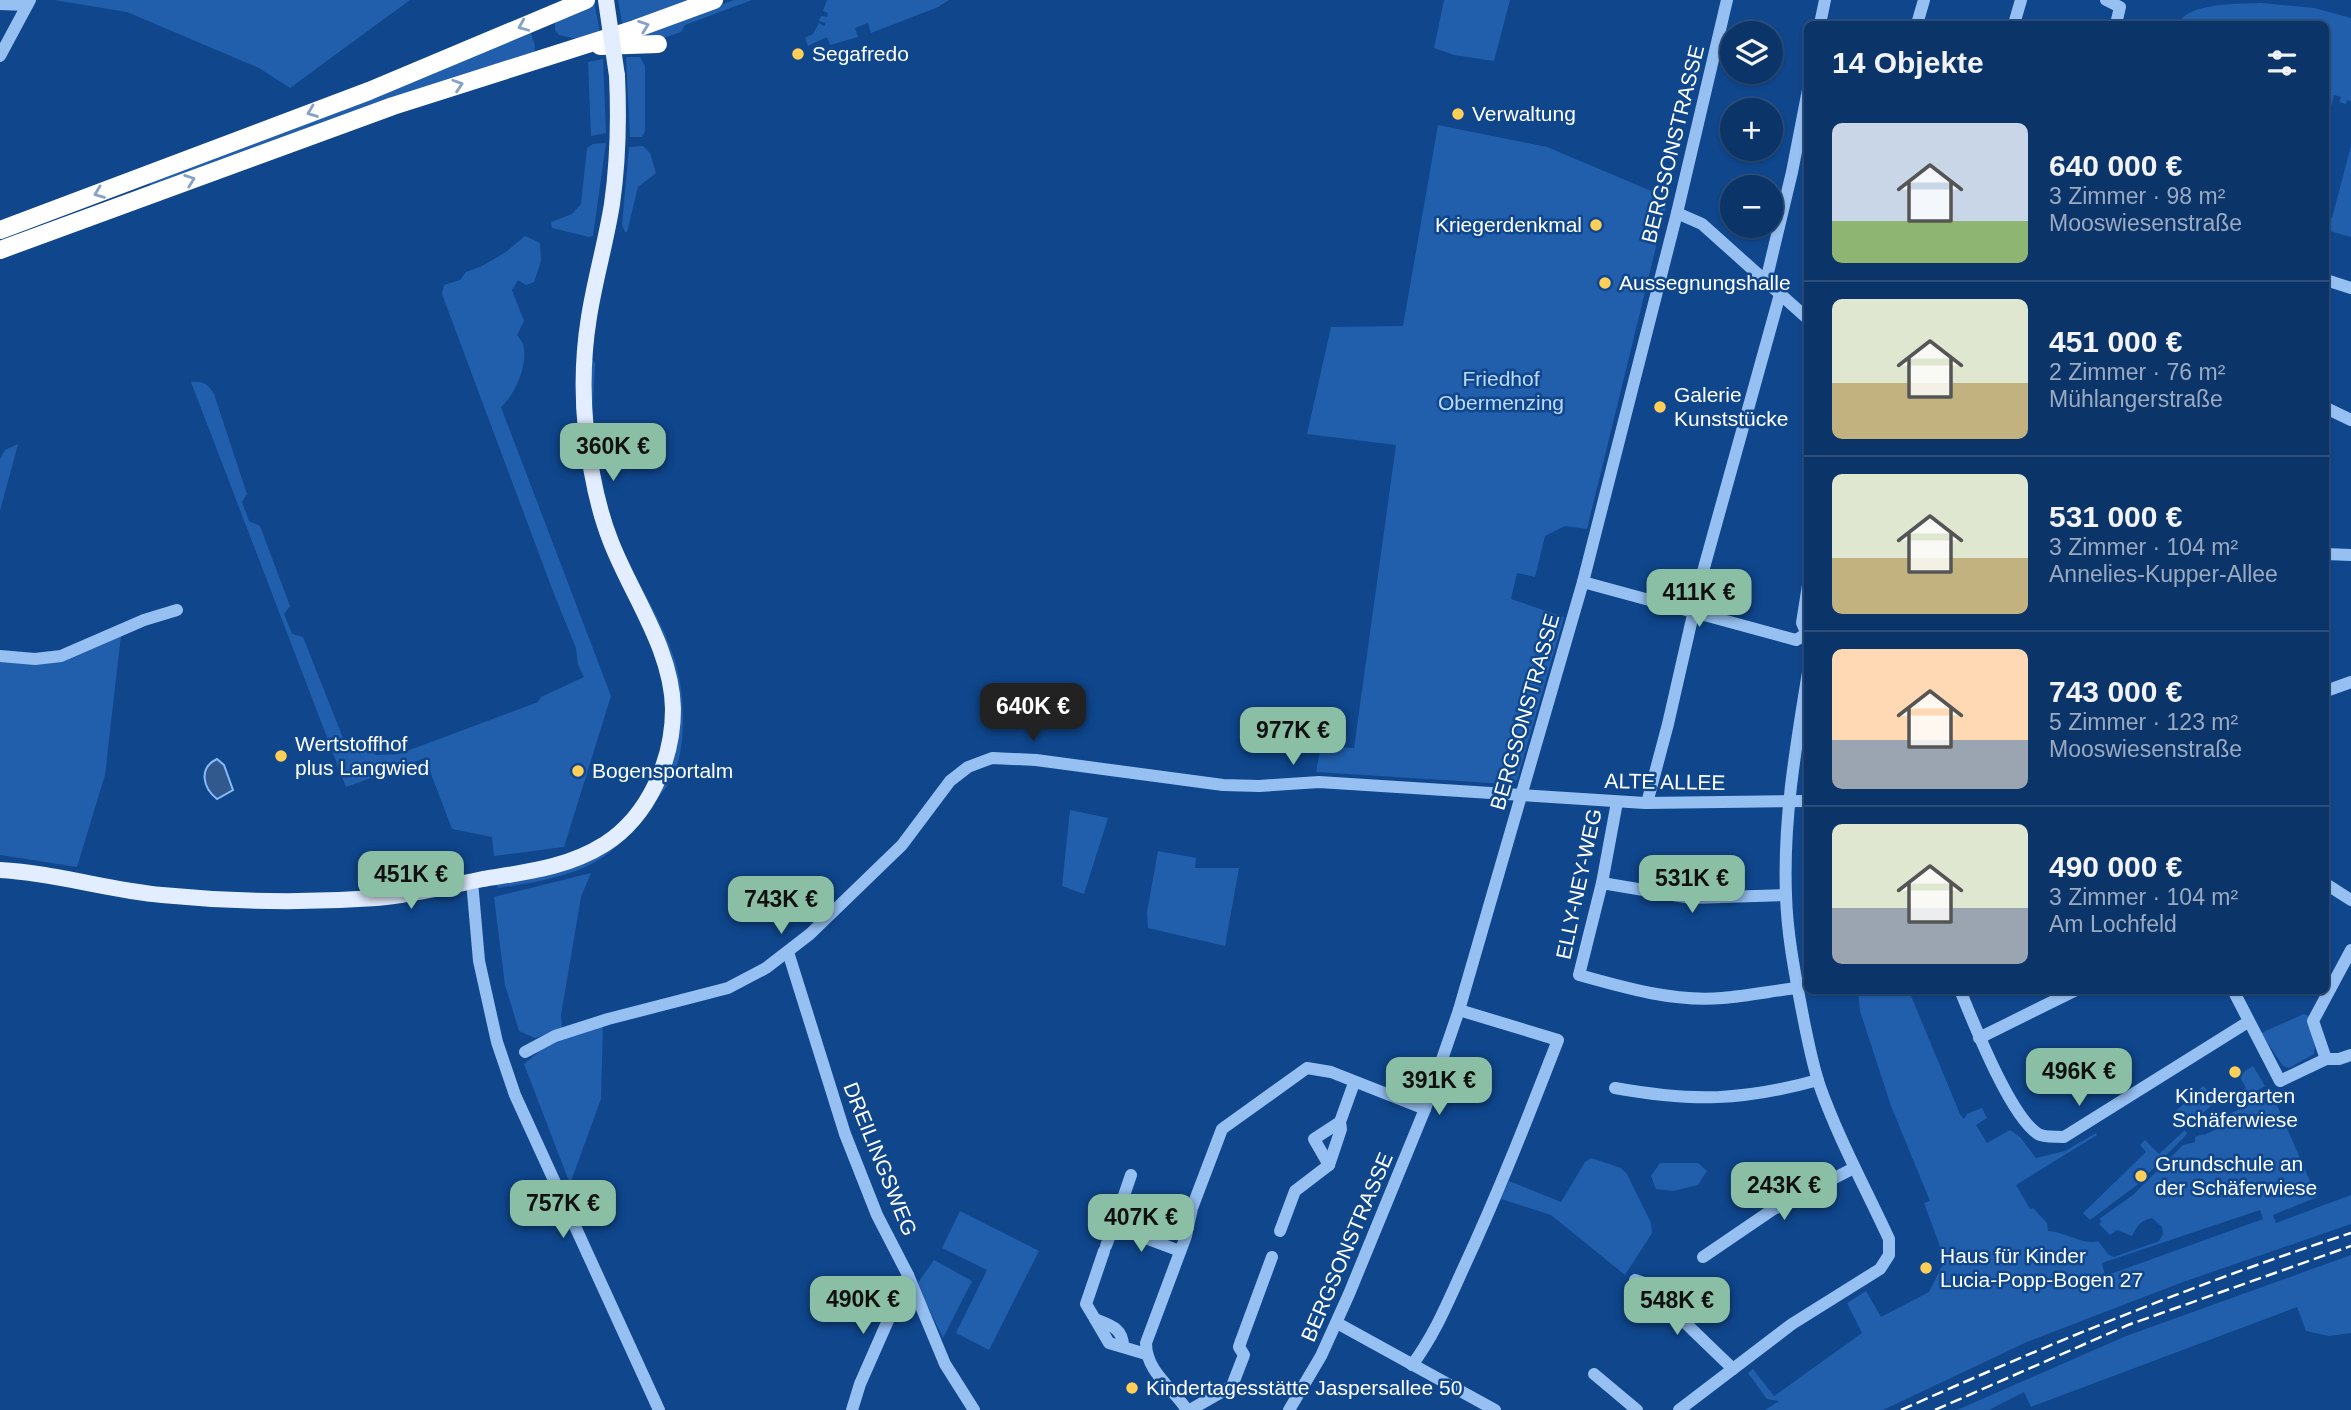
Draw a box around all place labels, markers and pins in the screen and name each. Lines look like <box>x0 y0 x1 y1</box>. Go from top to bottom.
place label: Segafredo <box>812 42 909 65</box>
marker: Segafredo <box>790 46 806 62</box>
place label: Verwaltung <box>1472 102 1576 125</box>
marker: Verwaltung <box>1450 106 1466 122</box>
place label: Kriegerdenkmal <box>1435 213 1582 236</box>
marker: Kriegerdenkmal <box>1588 217 1604 233</box>
place label: Aussegnungshalle <box>1619 271 1791 294</box>
marker: Aussegnungshalle <box>1597 275 1613 291</box>
place label: Galerie Kunststücke <box>1674 383 1788 430</box>
marker: Galerie Kunststücke <box>1652 399 1668 415</box>
pin: 360K € <box>556 424 670 483</box>
pin: 411K € <box>1642 570 1756 629</box>
pin: 640K € <box>976 684 1090 743</box>
pin: 977K € <box>1236 708 1350 767</box>
place label: Wertstoffhof plus Langwied <box>295 732 429 779</box>
marker: Wertstoffhof plus Langwied <box>273 748 289 764</box>
place label: Bogensportalm <box>592 759 733 782</box>
marker: Bogensportalm <box>570 763 586 779</box>
pin: 451K € <box>354 852 468 911</box>
pin: 531K € <box>1635 856 1749 915</box>
pin: 743K € <box>724 876 838 936</box>
pin: 496K € <box>2022 1048 2136 1108</box>
pin: 391K € <box>1382 1058 1496 1117</box>
marker: Kindergarten Schäferwiese <box>2227 1064 2243 1080</box>
place label: Kindergarten Schäferwiese <box>2172 1084 2298 1131</box>
place label: Grundschule an der Schäferwiese <box>2155 1152 2317 1199</box>
pin: 243K € <box>1727 1162 1841 1222</box>
marker: Grundschule an der Schäferwiese <box>2133 1168 2149 1184</box>
pin: 757K € <box>506 1180 620 1240</box>
pin: 407K € <box>1084 1194 1198 1254</box>
place label: Haus für Kinder Lucia-Popp-Bogen 27 <box>1940 1244 2143 1291</box>
marker: Haus für Kinder Lucia-Popp-Bogen 27 <box>1918 1260 1934 1276</box>
pin: 490K € <box>806 1276 920 1336</box>
pin: 548K € <box>1620 1278 1734 1337</box>
place label: Kindertagesstätte Jaspersallee 50 <box>1146 1376 1462 1399</box>
marker: Kindertagesstätte Jaspersallee 50 <box>1124 1380 1140 1396</box>

